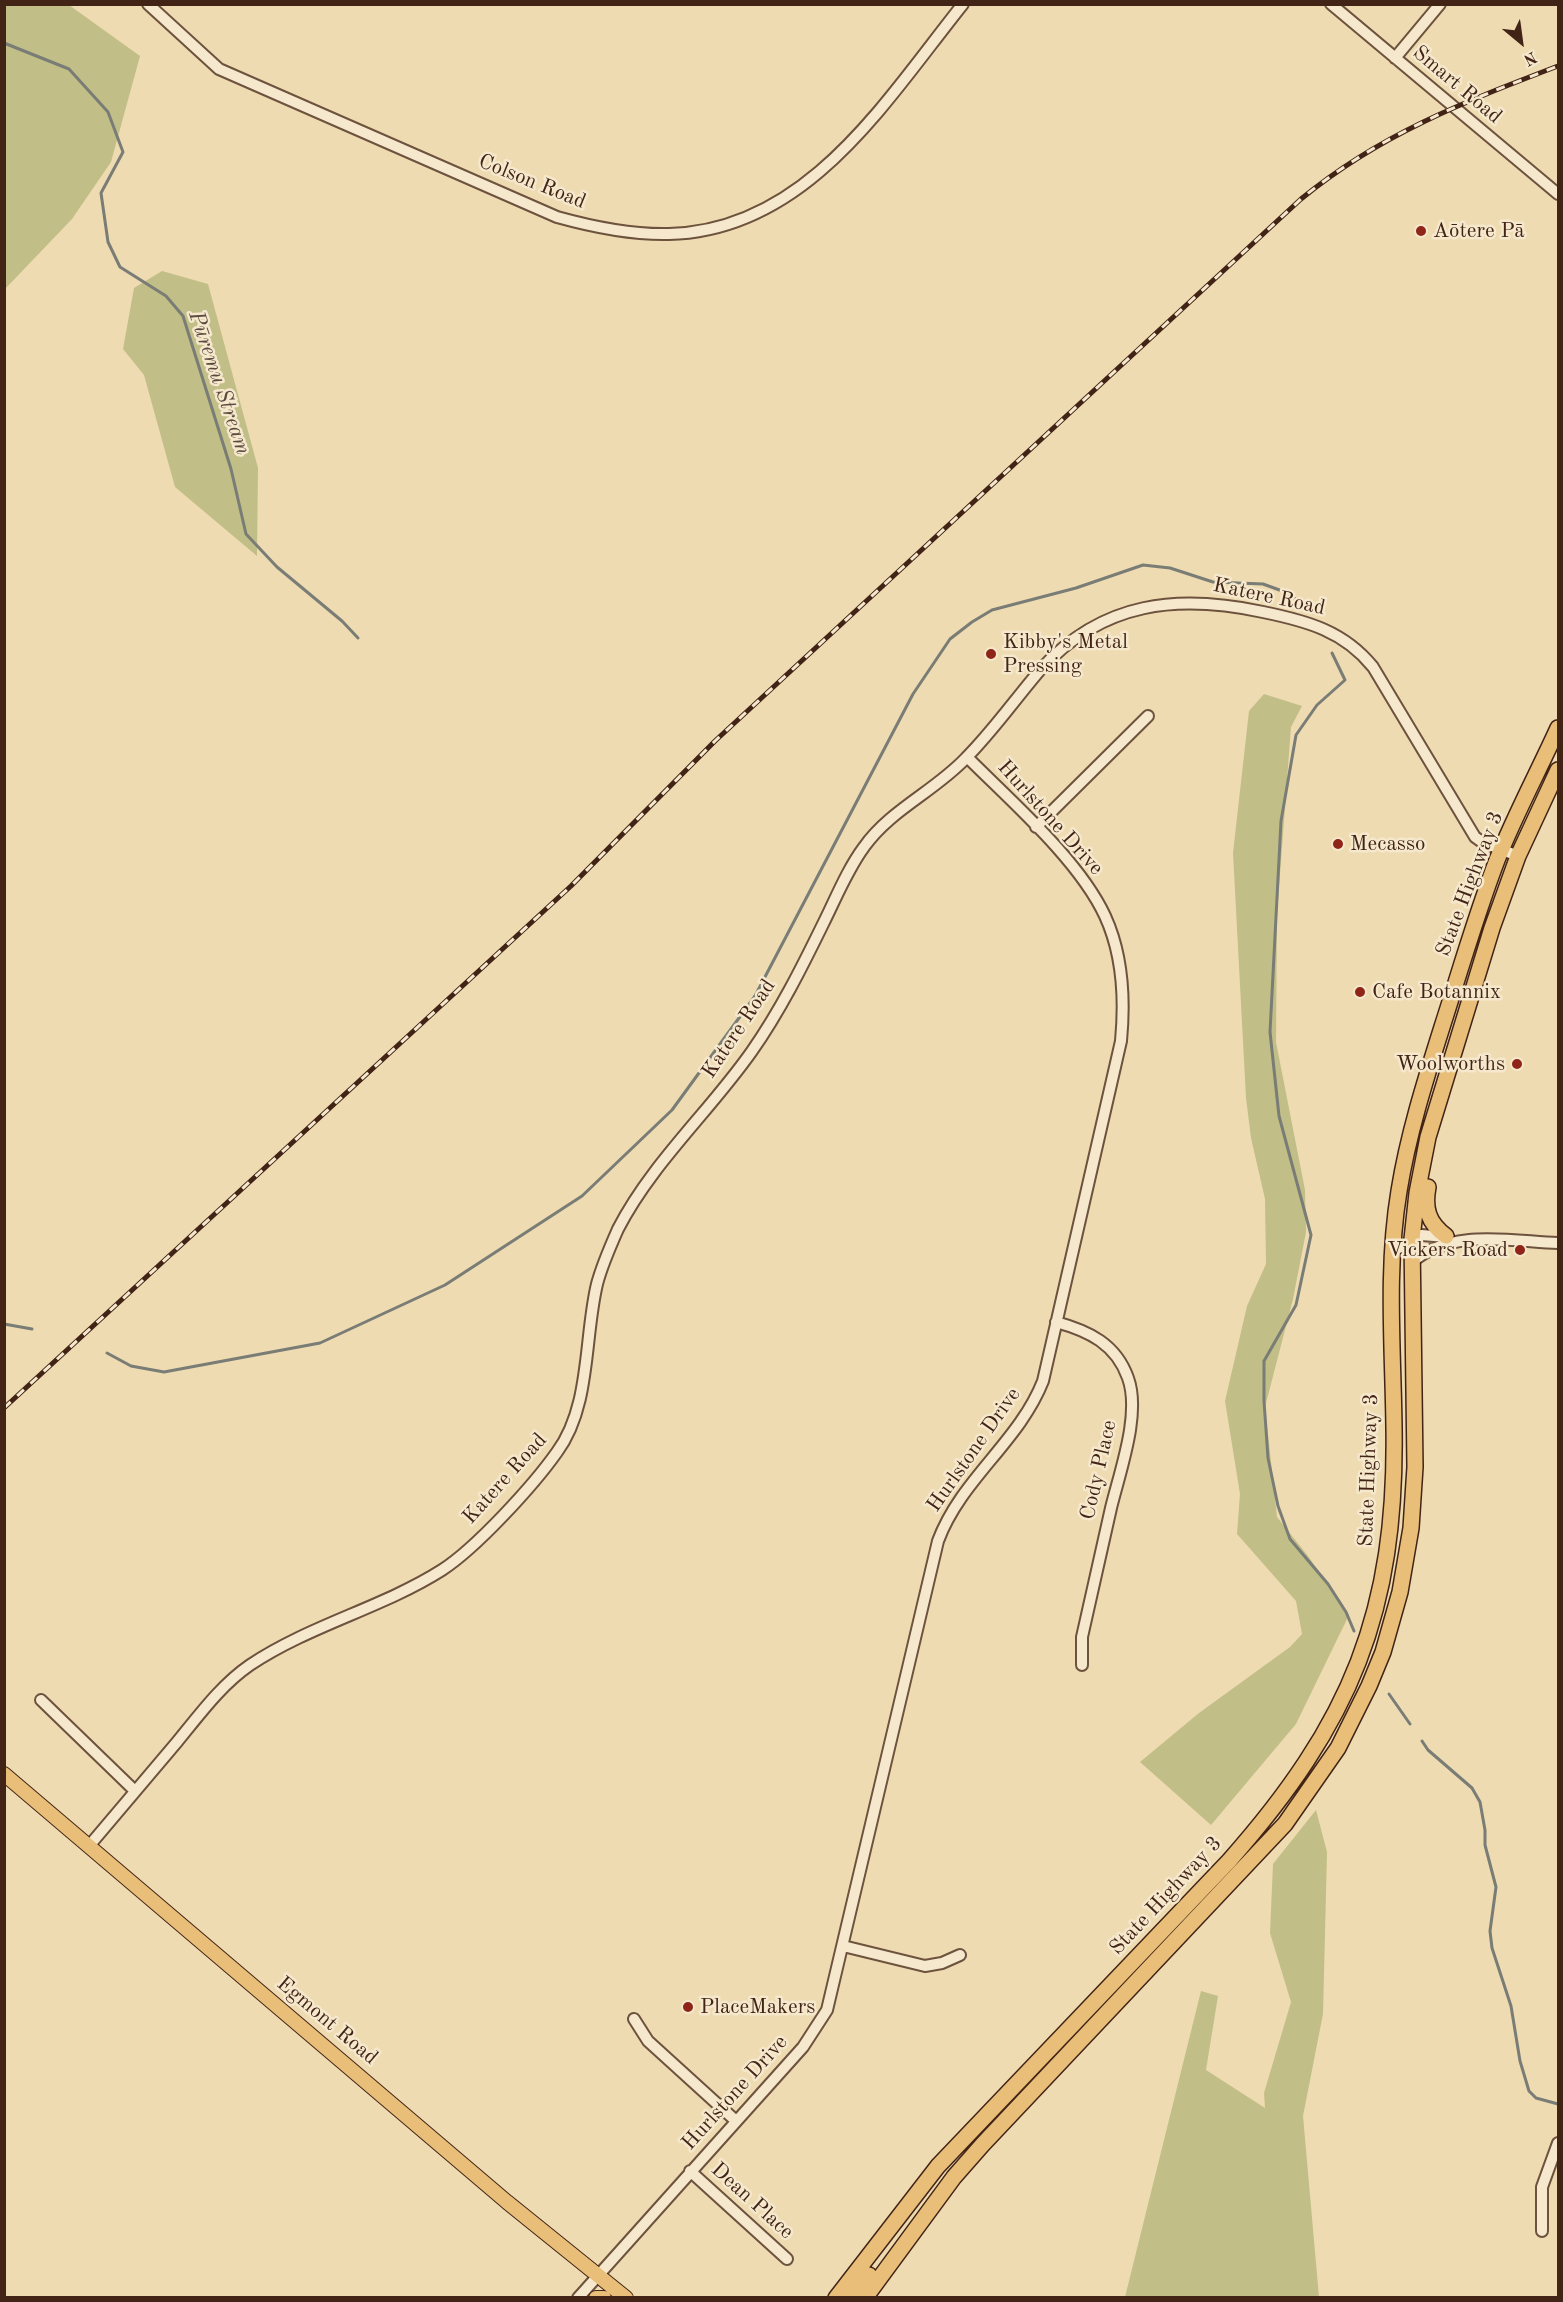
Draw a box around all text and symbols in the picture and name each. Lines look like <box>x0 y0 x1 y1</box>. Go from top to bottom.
north arrow <box>1491 12 1551 72</box>
street label: Smart Road <box>1407 40 1507 130</box>
text: N <box>1521 48 1539 68</box>
street label: Colson Road <box>475 149 589 215</box>
place label: Aōtere Pā <box>1433 218 1525 244</box>
marker: Aōtere Pā <box>1414 224 1428 238</box>
water label: Pūremu Stream <box>182 307 256 459</box>
street label: Katere Road <box>1211 573 1327 621</box>
place label: Kibby's Metal Pressing <box>1003 629 1128 679</box>
marker: Kibby's Metal Pressing <box>984 647 998 661</box>
street label: Hurlstone Drive <box>992 755 1108 881</box>
street label: State Highway 3 <box>1431 808 1509 960</box>
place label: Mecasso <box>1350 831 1425 857</box>
marker: Mecasso <box>1331 837 1345 851</box>
street label: Katere Road <box>697 975 781 1083</box>
place label: Cafe Botannix <box>1372 979 1501 1005</box>
marker: Cafe Botannix <box>1353 985 1367 999</box>
place label: Woolworths <box>1396 1051 1505 1077</box>
marker: Woolworths <box>1510 1057 1524 1071</box>
place label: Vickers Road <box>1387 1237 1508 1263</box>
marker: Vickers Road <box>1513 1243 1527 1257</box>
street label: Hurlstone Drive <box>922 1383 1026 1517</box>
street label: State Highway 3 <box>1354 1393 1384 1547</box>
street label: Cody Place <box>1075 1418 1123 1522</box>
street label: Katere Road <box>457 1428 553 1530</box>
street label: State Highway 3 <box>1104 1831 1228 1961</box>
street label: Egmont Road <box>271 1971 383 2071</box>
place label: PlaceMakers <box>700 1994 815 2020</box>
marker: PlaceMakers <box>681 2000 695 2014</box>
street label: Hurlstone Drive <box>677 2030 793 2156</box>
street label: Dean Place <box>705 2157 799 2245</box>

